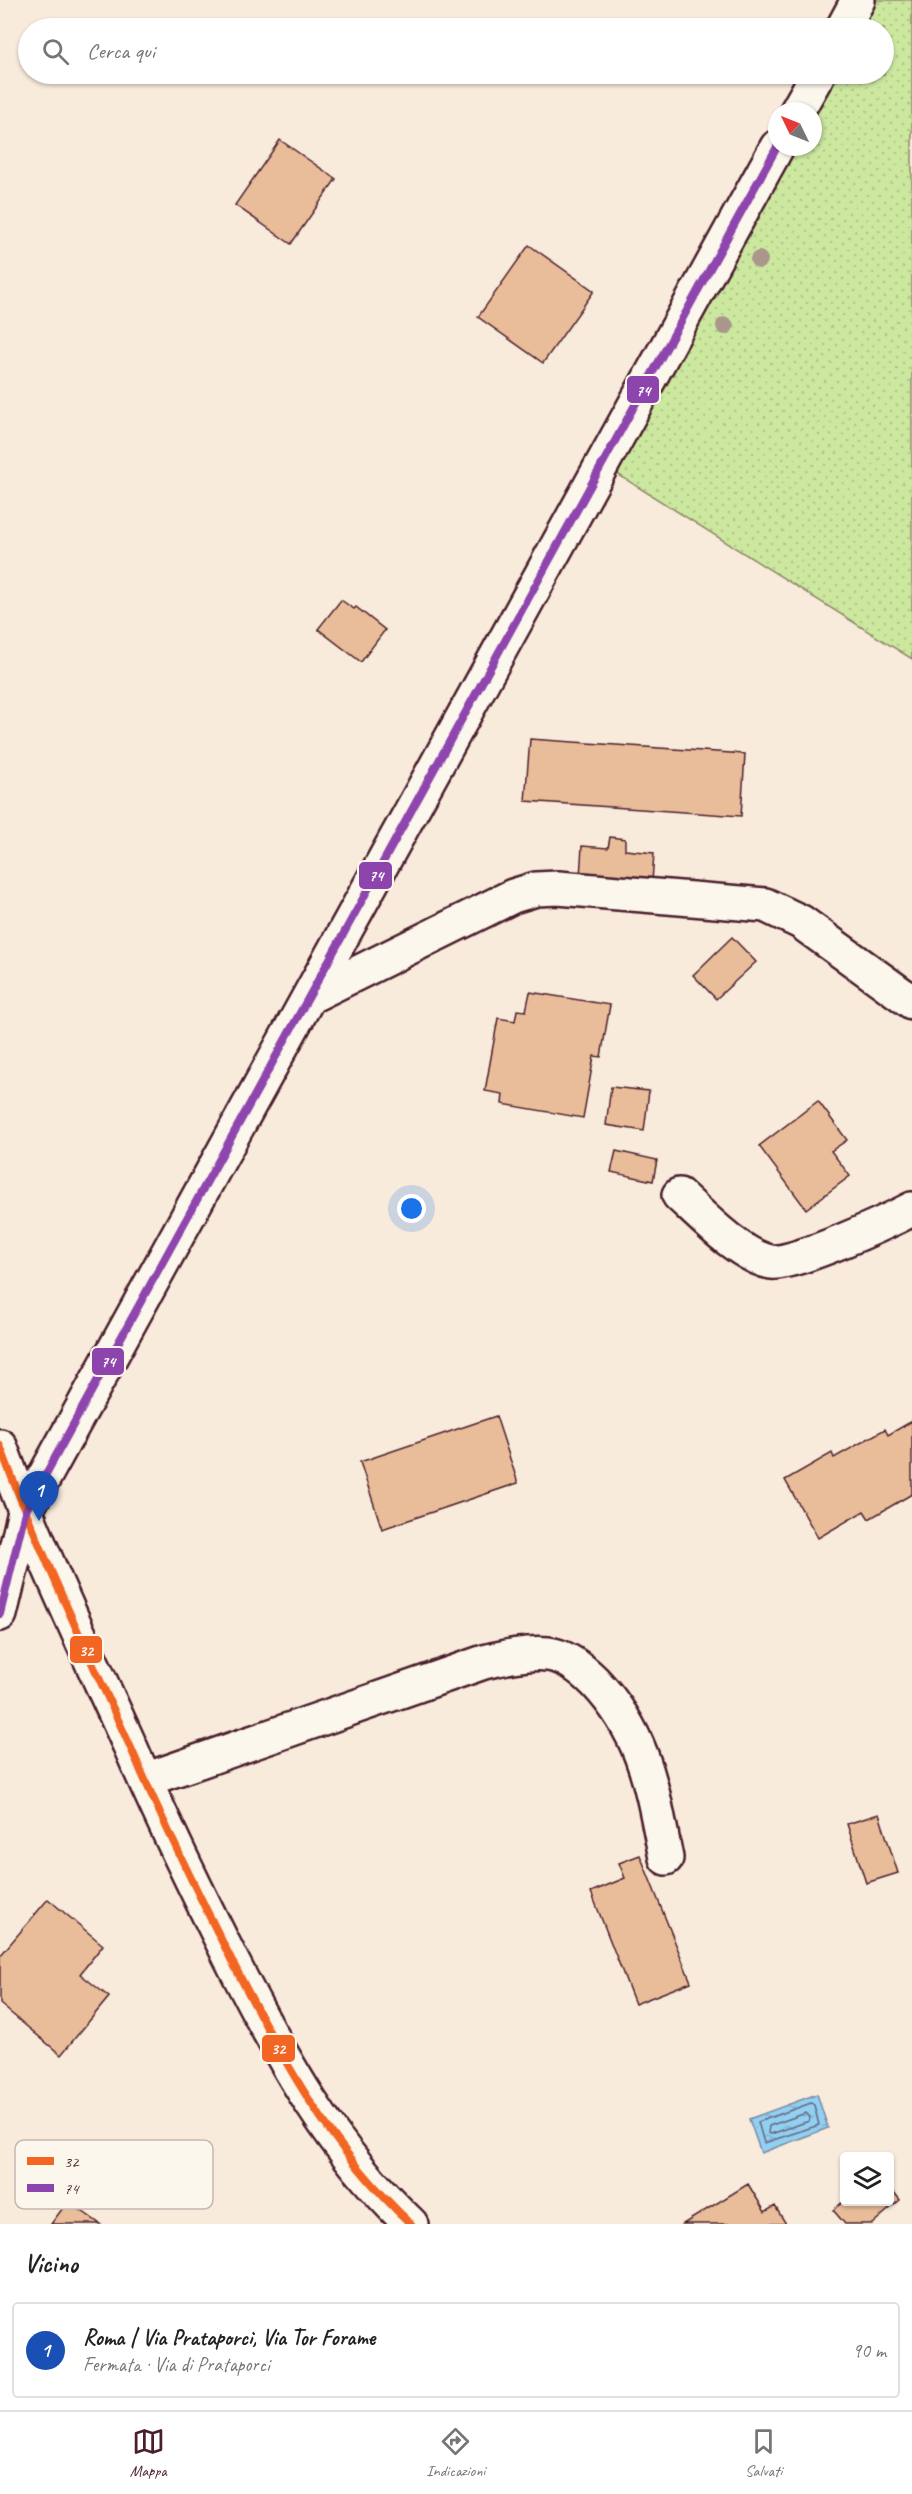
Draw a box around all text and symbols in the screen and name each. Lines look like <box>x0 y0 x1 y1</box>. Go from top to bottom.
search box <box>18 18 894 84</box>
icon: search <box>39 35 72 68</box>
text: Cerca qui <box>87 37 155 65</box>
north arrow <box>768 102 822 156</box>
line badge: 74 <box>626 375 660 404</box>
text: 74 <box>636 381 652 401</box>
line badge: 74 <box>358 861 393 890</box>
text: 74 <box>369 866 385 886</box>
your location <box>397 1194 426 1223</box>
line badge: 74 <box>91 1347 125 1376</box>
text: 74 <box>101 1352 117 1372</box>
pin: 1 <box>20 1472 58 1521</box>
line badge: 32 <box>69 1635 103 1664</box>
text: 32 <box>79 1641 95 1661</box>
line badge: 32 <box>261 2034 296 2063</box>
text: 32 <box>271 2039 287 2059</box>
legend <box>15 2140 213 2209</box>
text: 32 <box>64 2152 80 2172</box>
map controls <box>840 2152 894 2206</box>
button: layers <box>840 2152 894 2206</box>
text: 74 <box>64 2179 80 2199</box>
text: Vicino <box>24 2247 78 2280</box>
text: Roma | Via Prataporci, Via Tor Forame <box>83 2324 375 2352</box>
text: 1 <box>41 2338 50 2363</box>
text: 90 m <box>852 2338 886 2363</box>
text: Fermata · Via di Prataporci <box>83 2352 270 2377</box>
tab: Mappa <box>130 2425 167 2481</box>
tab: Indicazioni <box>426 2425 485 2481</box>
tab: Salvati <box>745 2425 782 2481</box>

